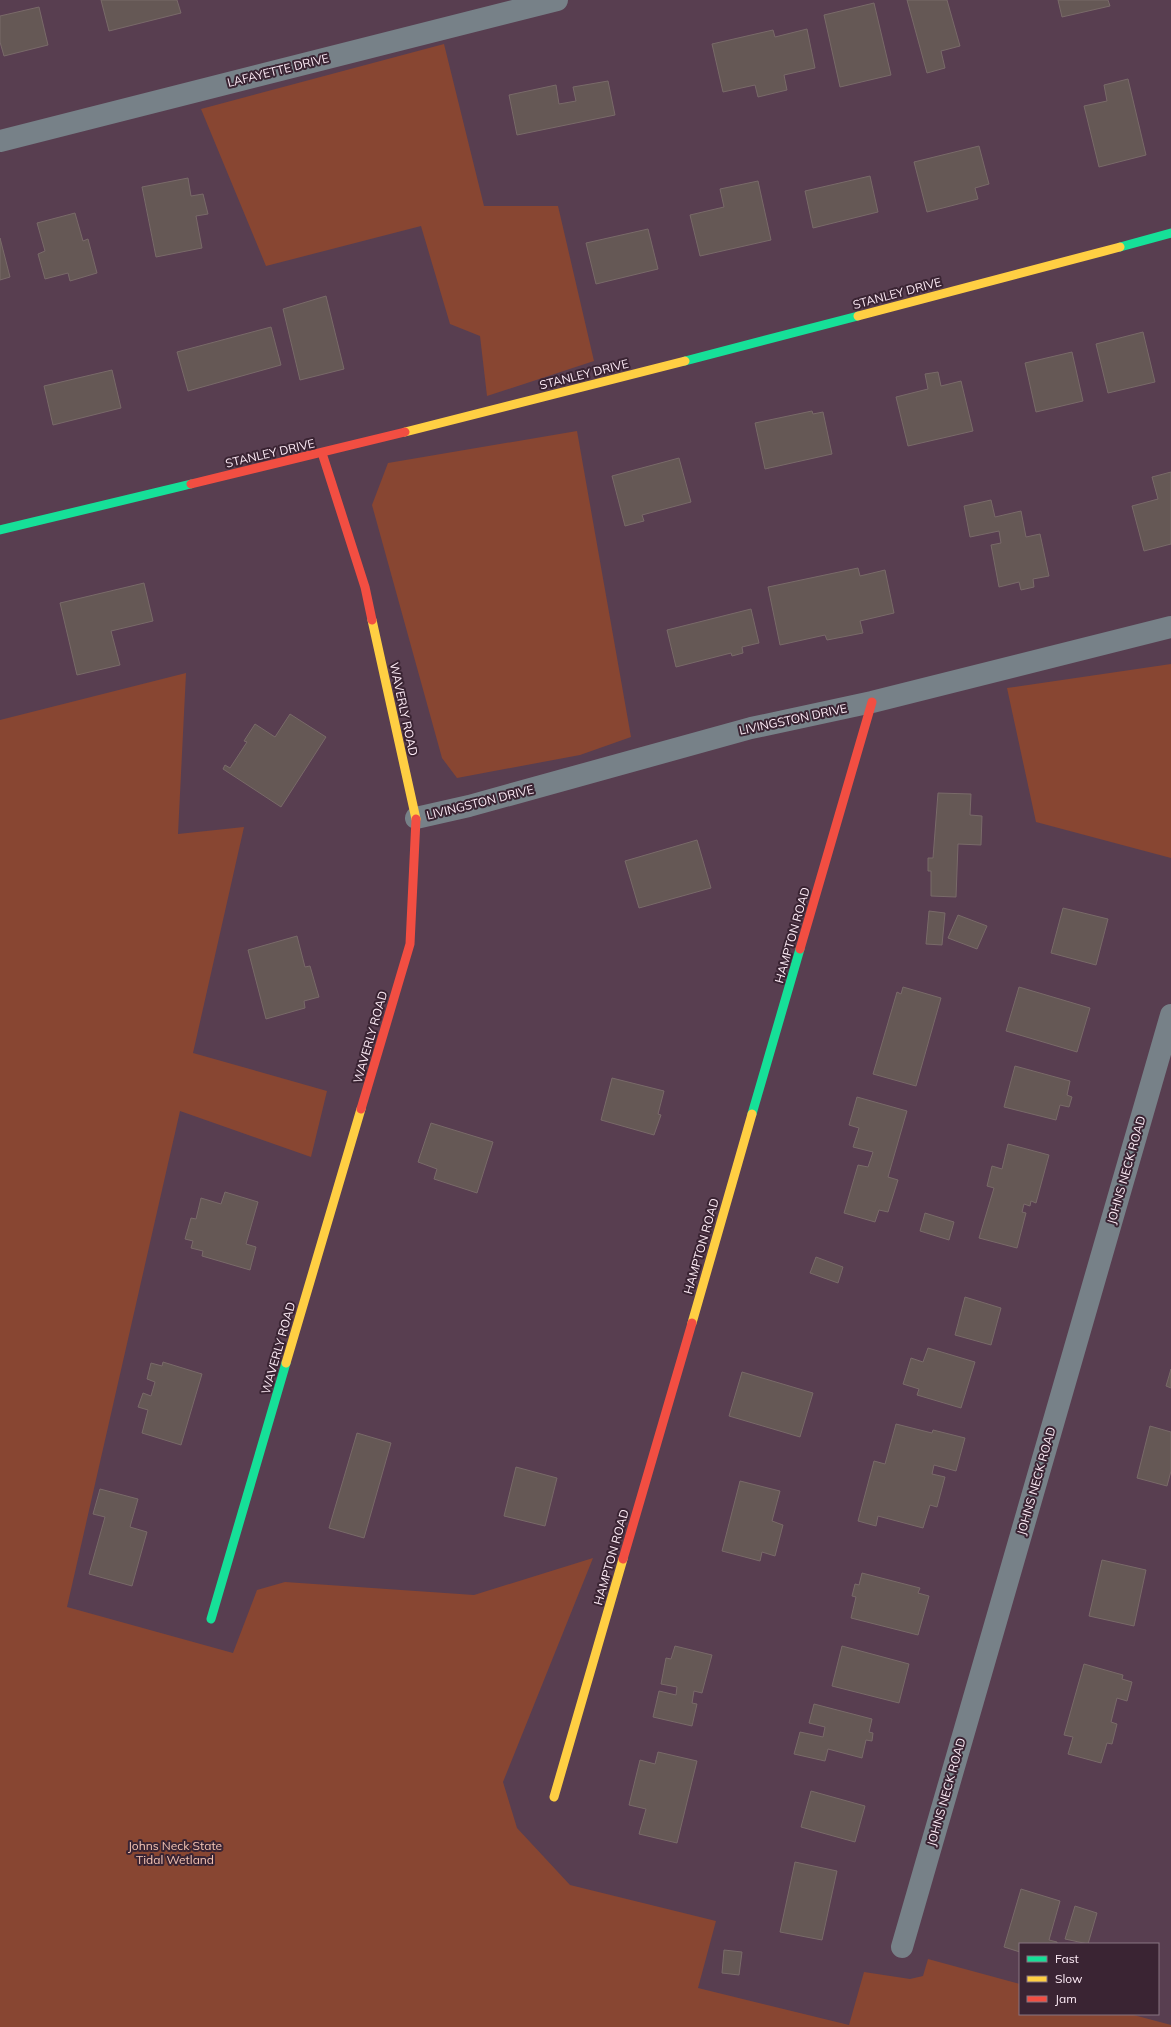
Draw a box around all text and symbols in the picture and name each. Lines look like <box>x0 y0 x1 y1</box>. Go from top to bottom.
street label: LAFAYETTE DRIVE <box>226 50 330 90</box>
street label: STANLEY DRIVE <box>851 274 943 312</box>
street label: STANLEY DRIVE <box>538 356 630 392</box>
street label: STANLEY DRIVE <box>224 435 316 471</box>
street label: WAVERLY ROAD <box>387 661 421 757</box>
street label: LIVINGSTON DRIVE <box>738 700 848 738</box>
street label: LIVINGSTON DRIVE <box>425 781 535 823</box>
street label: HAMPTON ROAD <box>771 885 813 985</box>
street label: WAVERLY ROAD <box>350 989 390 1085</box>
street label: JOHNS NECK ROAD <box>1103 1114 1149 1226</box>
street label: HAMPTON ROAD <box>680 1196 722 1296</box>
street label: WAVERLY ROAD <box>258 1300 298 1396</box>
street label: JOHNS NECK ROAD <box>1013 1425 1059 1537</box>
street label: HAMPTON ROAD <box>590 1507 632 1607</box>
street label: JOHNS NECK ROAD <box>923 1736 969 1848</box>
park label: Johns Neck State Tidal Wetland <box>128 1838 222 1867</box>
legend <box>1019 1943 1159 2015</box>
text: Fast <box>1055 1951 1079 1966</box>
text: Slow <box>1055 1971 1083 1986</box>
text: Jam <box>1055 1991 1077 2006</box>

